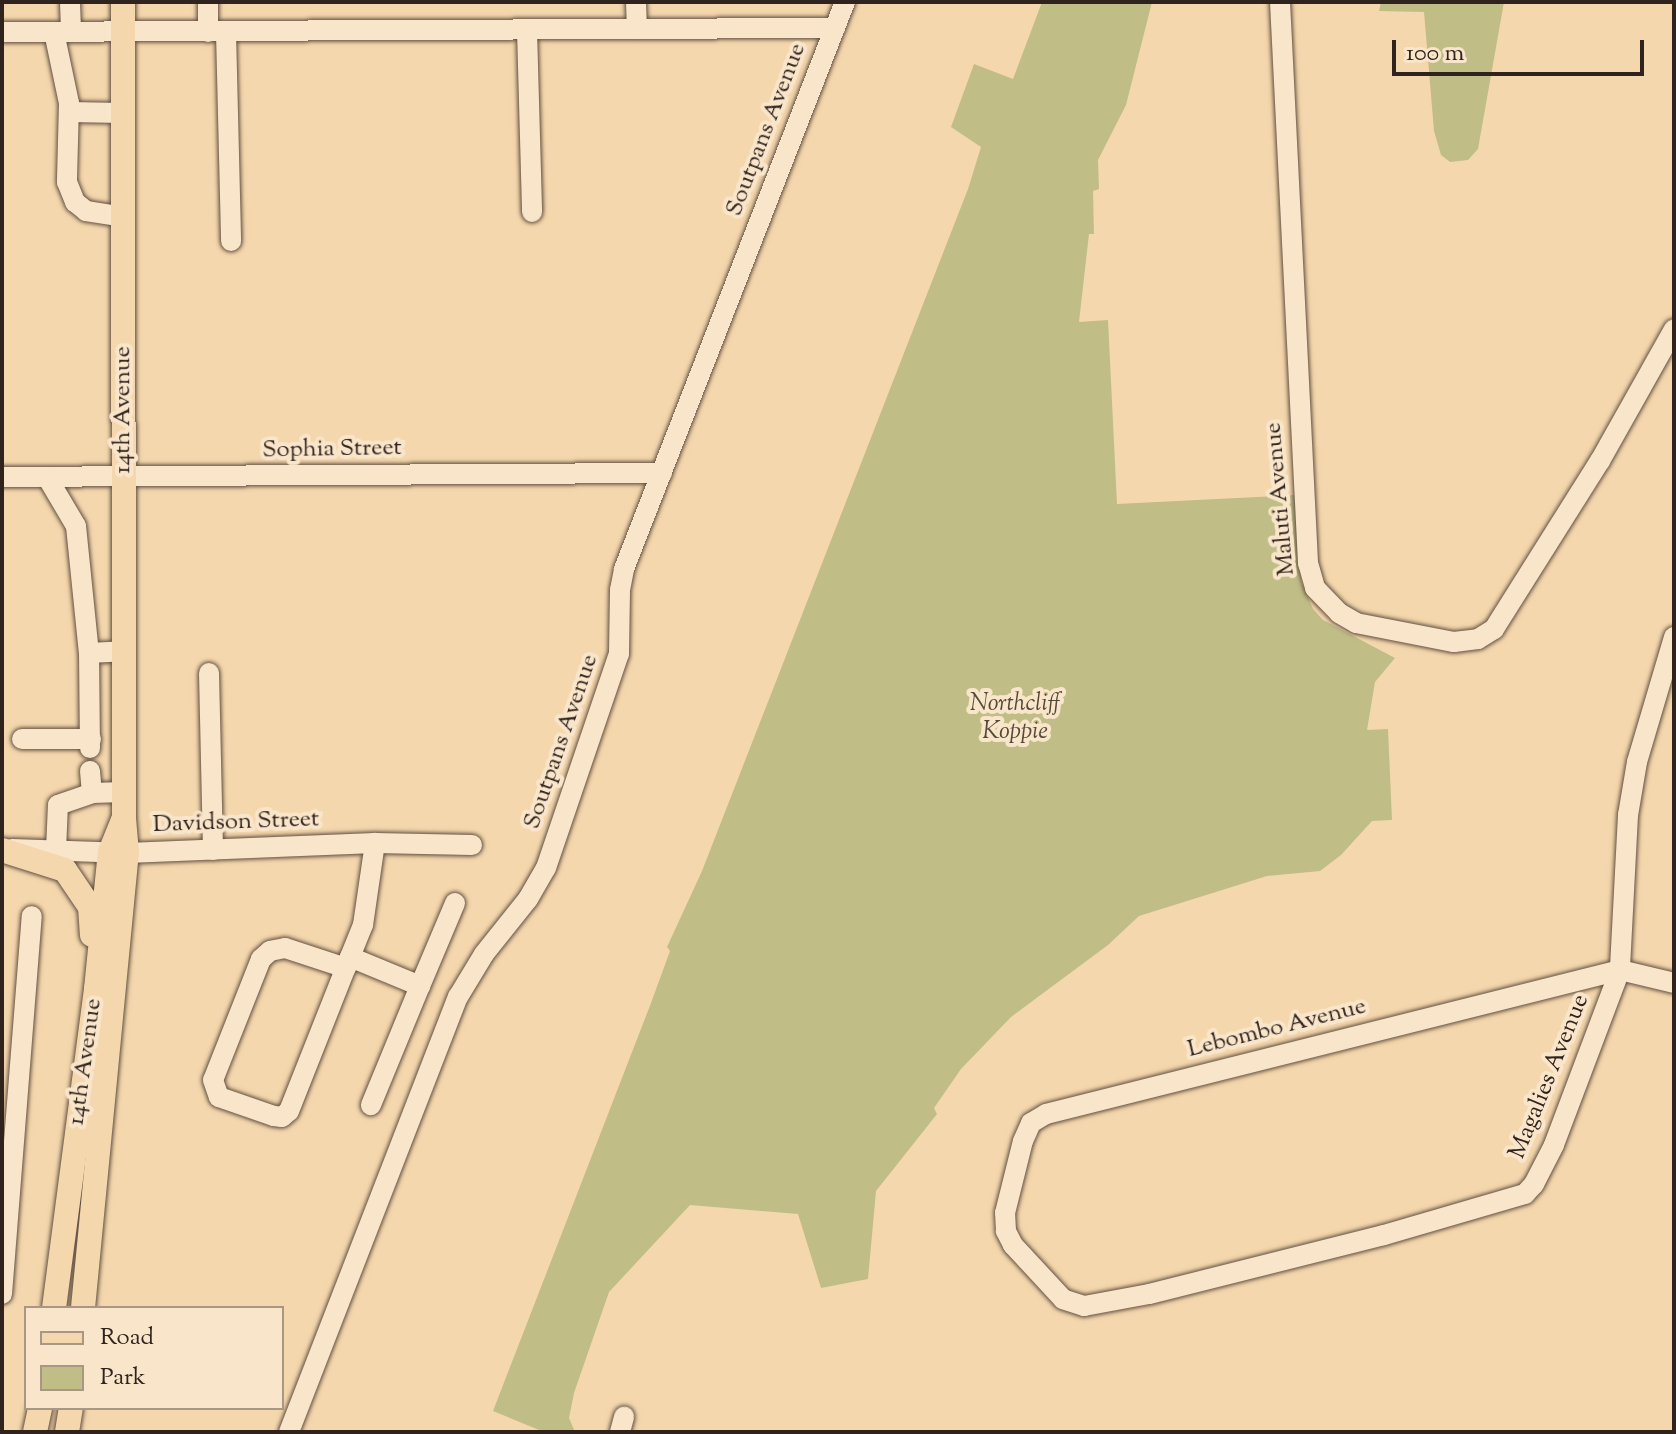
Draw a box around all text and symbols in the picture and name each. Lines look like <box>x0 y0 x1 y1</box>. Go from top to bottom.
scale bar <box>1396 24 1648 74</box>
text: 100 m <box>1406 37 1464 71</box>
street label: Soutpans Avenue <box>721 40 813 220</box>
street label: 14th Avenue <box>110 346 138 474</box>
street label: Maluti Avenue <box>1260 421 1302 577</box>
street label: Sophia Street <box>262 434 402 466</box>
street label: Soutpans Avenue <box>519 651 605 833</box>
park label: Northcliff Koppie <box>970 691 1060 747</box>
street label: Davidson Street <box>152 806 320 840</box>
street label: Magalies Avenue <box>1504 991 1596 1163</box>
street label: Lebombo Avenue <box>1185 993 1369 1065</box>
street label: 14th Avenue <box>63 997 109 1127</box>
legend <box>24 1306 284 1410</box>
text: Road <box>100 1321 154 1355</box>
text: Park <box>100 1361 146 1395</box>

